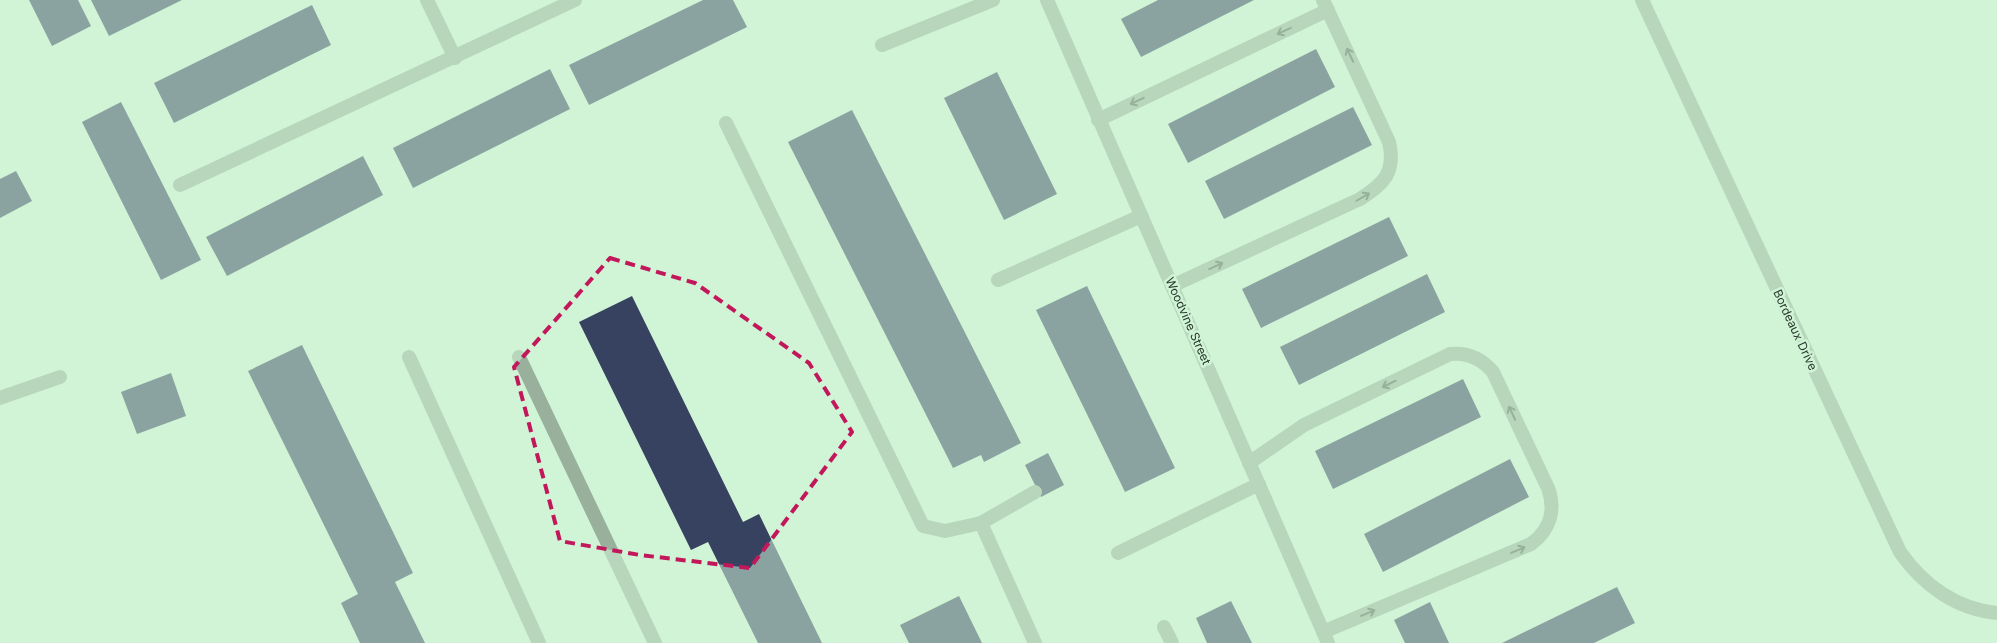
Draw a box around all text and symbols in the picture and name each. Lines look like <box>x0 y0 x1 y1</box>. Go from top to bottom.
one-way arrow <box>1277 27 1292 36</box>
one-way arrow <box>1345 48 1354 63</box>
one-way arrow <box>1130 97 1145 106</box>
one-way arrow <box>1355 191 1370 201</box>
one-way arrow <box>1208 261 1223 270</box>
street label: Woodvine Street <box>1162 275 1214 367</box>
street label: Bordeaux Drive <box>1770 287 1821 373</box>
one-way arrow <box>1382 380 1397 389</box>
one-way arrow <box>1507 406 1517 421</box>
one-way arrow <box>1510 545 1525 554</box>
one-way arrow <box>1360 608 1375 618</box>

